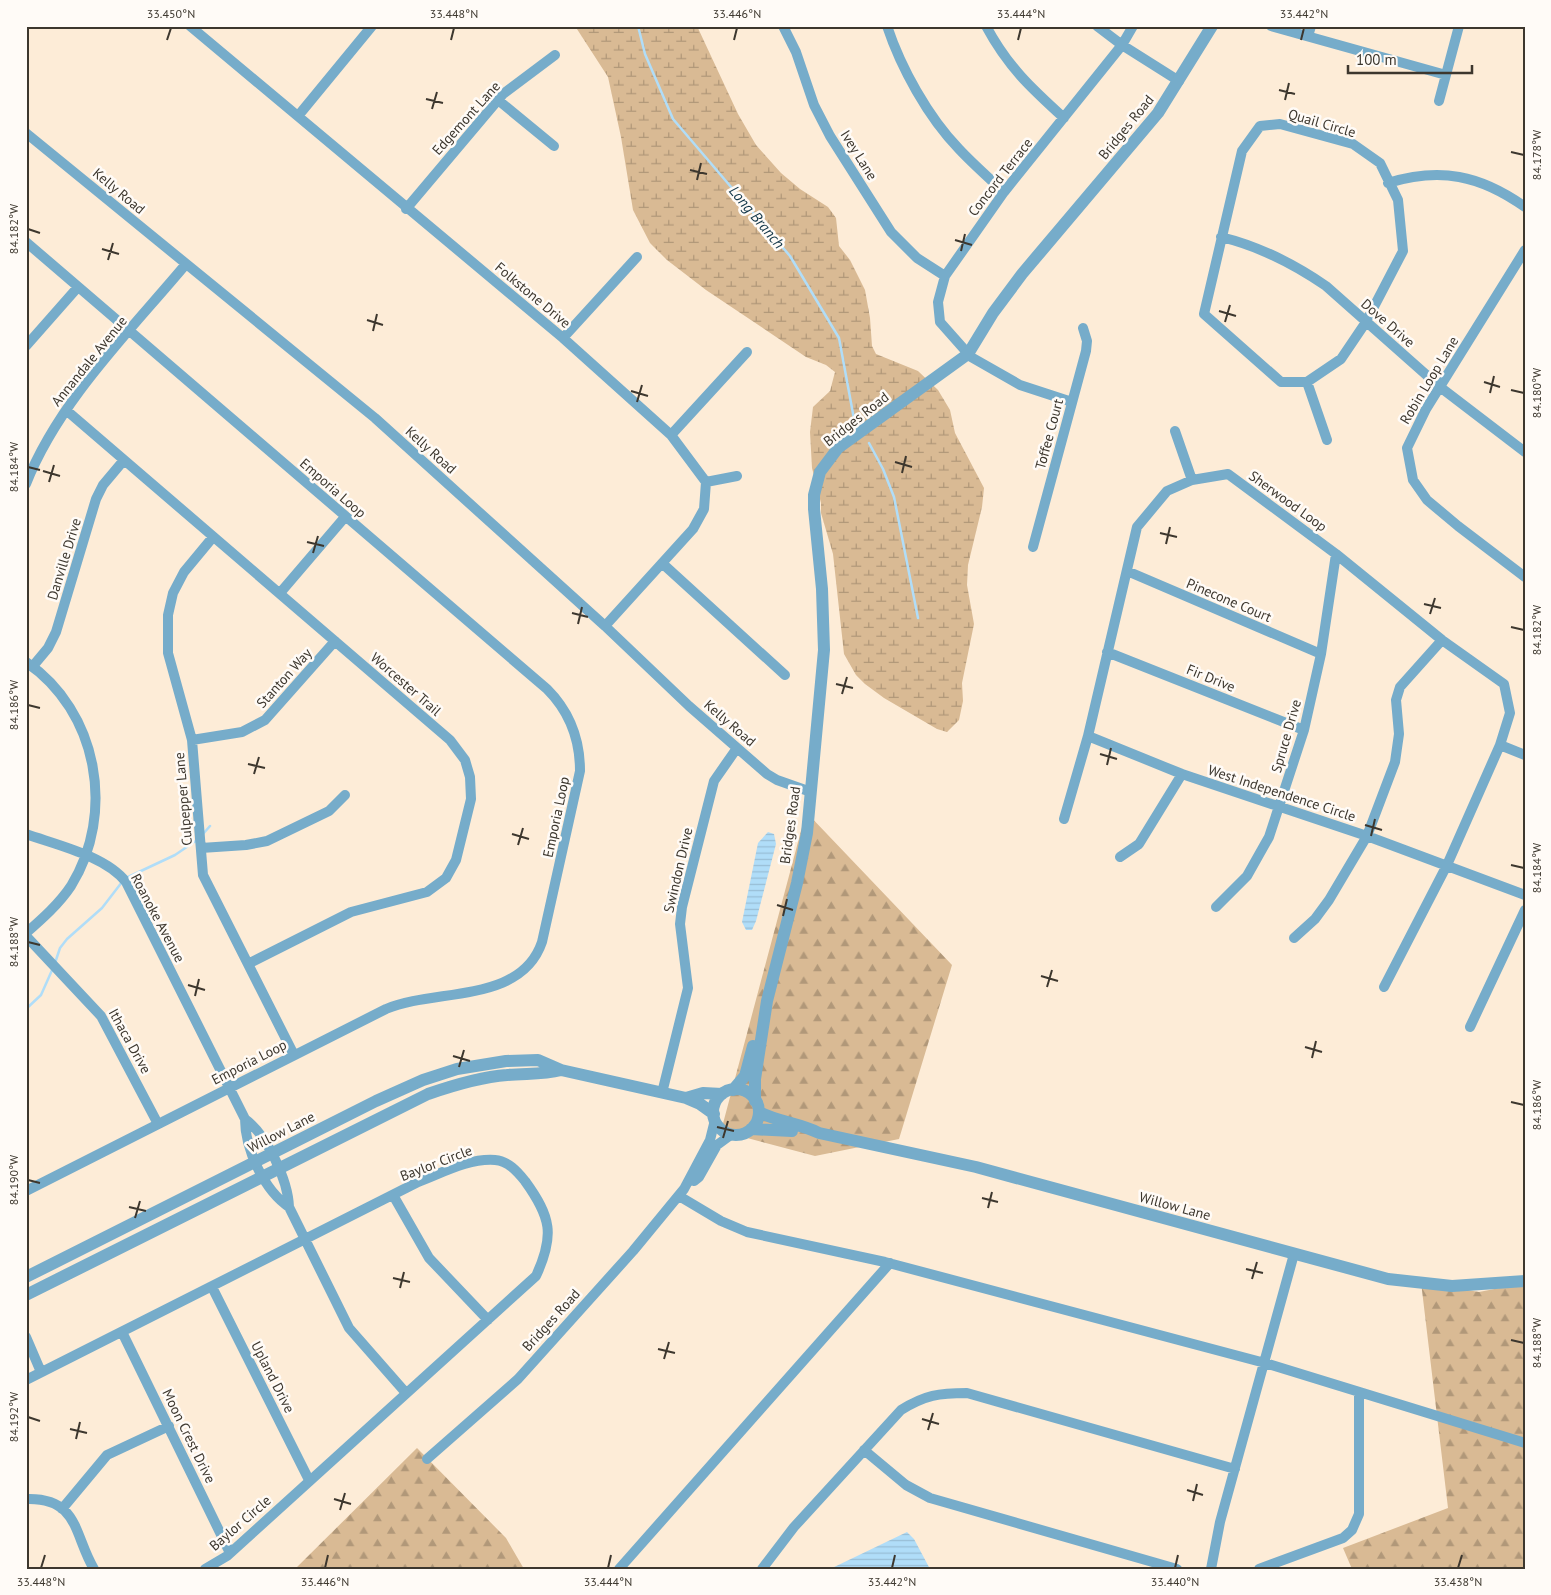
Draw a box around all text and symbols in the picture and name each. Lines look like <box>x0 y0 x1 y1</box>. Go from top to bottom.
text: 33.450°N <box>147 6 195 21</box>
text: 33.448°N <box>430 6 478 21</box>
text: 33.446°N <box>713 6 761 21</box>
text: 33.444°N <box>997 6 1045 21</box>
text: 33.442°N <box>1280 6 1328 21</box>
scale bar <box>1348 42 1472 74</box>
text: 100 m <box>1356 50 1397 69</box>
street label: Edgemont Lane <box>428 77 504 159</box>
street label: Bridges Road <box>1094 91 1158 163</box>
street label: Quail Circle <box>1286 105 1358 141</box>
street label: Ivey Lane <box>837 127 881 183</box>
text: 84.178°W <box>1529 130 1544 180</box>
street label: Concord Terrace <box>964 134 1036 220</box>
street label: Kelly Road <box>89 164 149 218</box>
water label: Long Branch <box>725 182 789 252</box>
text: 84.182°W <box>6 204 21 254</box>
street label: Folkstone Drive <box>491 258 575 332</box>
street label: Dove Drive <box>1357 295 1419 351</box>
street label: Annandale Avenue <box>47 312 131 410</box>
street label: Robin Loop Lane <box>1396 333 1462 427</box>
text: 84.180°W <box>1529 368 1544 418</box>
street label: Bridges Road <box>820 388 892 450</box>
street label: Toffee Court <box>1031 396 1067 471</box>
street label: Kelly Road <box>402 422 460 478</box>
text: 84.184°W <box>6 442 21 492</box>
street label: Emporia Loop <box>296 454 370 522</box>
street label: Sherwood Loop <box>1245 467 1331 535</box>
street label: Danville Drive <box>43 516 85 602</box>
street label: Pinecone Court <box>1184 574 1274 626</box>
text: 84.182°W <box>1529 605 1544 655</box>
street label: Stanton Way <box>252 644 316 712</box>
street label: Worcester Trail <box>367 648 445 720</box>
street label: Fir Drive <box>1184 660 1238 696</box>
text: 84.186°W <box>6 680 21 730</box>
street label: Kelly Road <box>700 696 760 750</box>
street label: Spruce Drive <box>1267 697 1305 775</box>
street label: Culpepper Lane <box>170 752 196 846</box>
street label: West Independence Circle <box>1206 761 1358 825</box>
street label: Emporia Loop <box>539 775 573 859</box>
street label: Bridges Road <box>776 785 804 865</box>
street label: Swindon Drive <box>659 826 697 914</box>
text: 84.184°W <box>1529 843 1544 893</box>
street label: Roanoke Avenue <box>127 871 189 965</box>
text: 84.188°W <box>6 917 21 967</box>
street label: Ithaca Drive <box>105 1005 155 1077</box>
street label: Emporia Loop <box>208 1035 290 1089</box>
text: 84.186°W <box>1529 1080 1544 1130</box>
street label: Willow Lane <box>244 1107 318 1157</box>
street label: Baylor Circle <box>397 1141 475 1185</box>
text: 84.190°W <box>6 1155 21 1205</box>
street label: Willow Lane <box>1137 1188 1213 1224</box>
street label: Bridges Road <box>518 1285 584 1355</box>
text: 84.188°W <box>1529 1318 1544 1368</box>
street label: Upland Drive <box>247 1338 299 1416</box>
street label: Moon Crest Drive <box>158 1386 220 1486</box>
text: 84.192°W <box>6 1392 21 1442</box>
street label: Baylor Circle <box>206 1491 274 1555</box>
text: 33.448°N <box>17 1574 65 1589</box>
text: 33.446°N <box>301 1574 349 1589</box>
text: 33.444°N <box>584 1574 632 1589</box>
text: 33.442°N <box>868 1574 916 1589</box>
text: 33.440°N <box>1151 1574 1199 1589</box>
text: 33.438°N <box>1434 1574 1482 1589</box>

